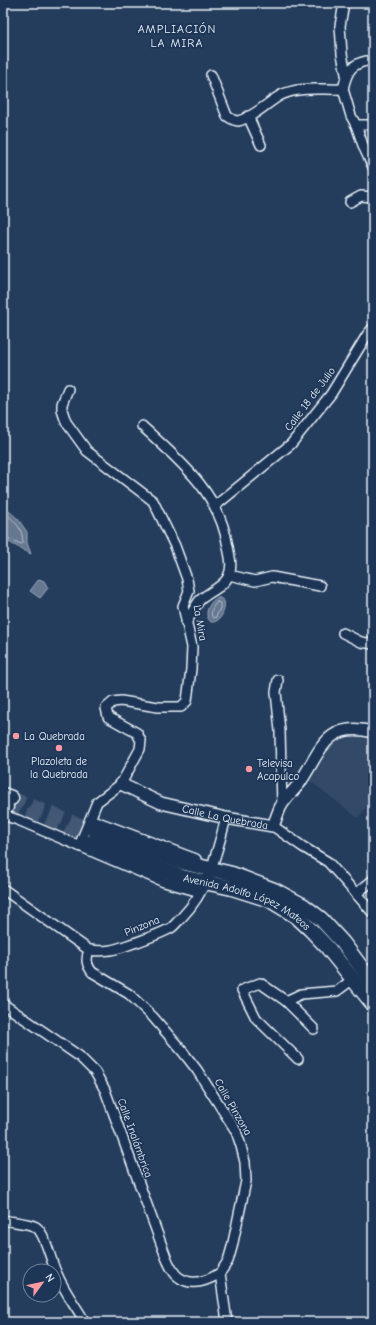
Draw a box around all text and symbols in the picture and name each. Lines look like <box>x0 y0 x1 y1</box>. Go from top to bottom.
district label: AMPLIACIÓN LA MIRA <box>138 22 216 50</box>
street label: Calle 18 de Julio <box>282 364 338 433</box>
street label: La Mira <box>190 604 210 642</box>
place label: La Quebrada <box>24 730 85 743</box>
marker: La Quebrada <box>11 731 21 741</box>
marker: Plazoleta de la Quebrada <box>54 743 64 753</box>
place label: Plazoleta de la Quebrada <box>30 755 88 781</box>
place label: Televisa Acapulco <box>257 757 300 783</box>
marker: Televisa Acapulco <box>244 764 254 774</box>
street label: Calle La Quebrada <box>181 802 269 832</box>
street label: Avenida Adolfo López Mateos <box>182 871 314 933</box>
street label: Pinzona <box>122 913 162 939</box>
street label: Calle Pinzona <box>212 1076 254 1138</box>
street label: Calle Inalámbrica <box>115 1097 155 1179</box>
north arrow <box>22 1263 62 1303</box>
text: N <box>43 1271 57 1284</box>

